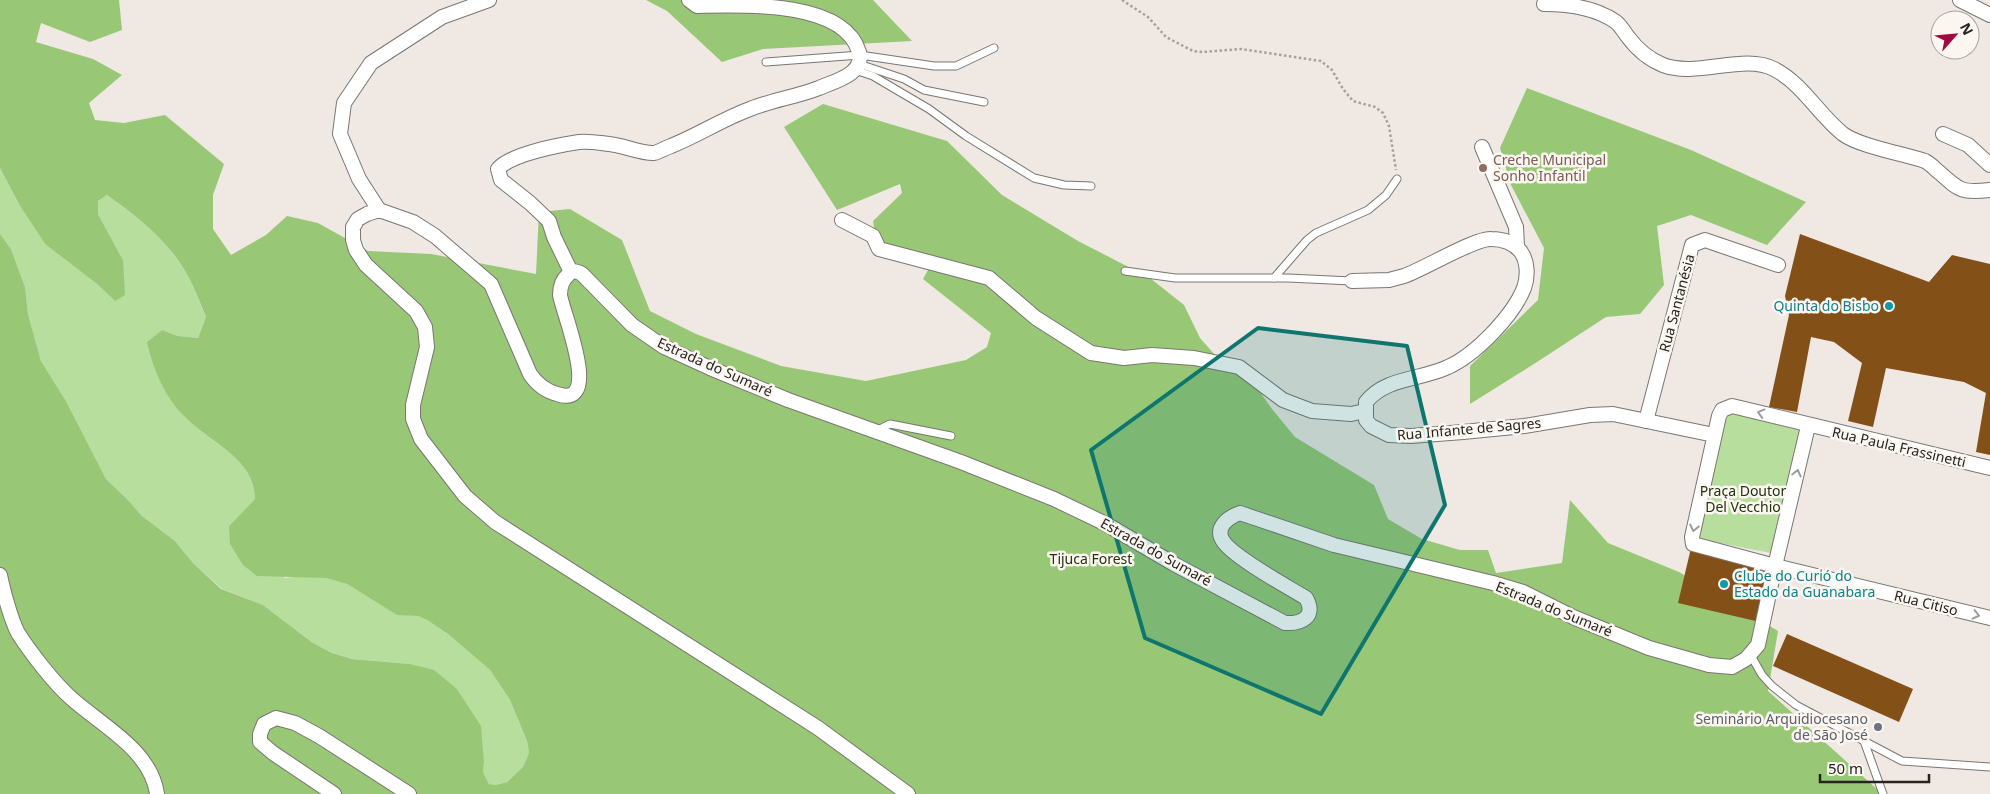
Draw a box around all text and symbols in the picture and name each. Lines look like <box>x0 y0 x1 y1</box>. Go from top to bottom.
north arrow <box>1930 10 1980 60</box>
text: N <box>1956 19 1978 38</box>
place label: Creche Municipal Sonho Infantil <box>1493 150 1606 185</box>
marker: Creche Municipal Sonho Infantil <box>1477 162 1489 174</box>
street label: Rua Santanésia <box>1654 252 1699 354</box>
place label: Quinta do Bisbo <box>1773 296 1879 315</box>
marker: Quinta do Bisbo <box>1883 300 1895 312</box>
street label: Estrada do Sumaré <box>655 333 776 401</box>
one-way arrow <box>1757 408 1765 419</box>
street label: Rua Infante de Sagres <box>1396 413 1542 444</box>
street label: Rua Paula Frassinetti <box>1830 422 1968 471</box>
one-way arrow <box>1791 469 1802 478</box>
park label: Praça Doutor Del Vecchio <box>1700 481 1787 516</box>
street label: Estrada do Sumaré <box>1097 513 1215 590</box>
one-way arrow <box>1689 524 1700 533</box>
park label: Tijuca Forest <box>1050 549 1132 568</box>
place label: Clube do Curió do Estado da Guanabara <box>1734 566 1875 601</box>
street label: Estrada do Sumaré <box>1493 576 1616 641</box>
marker: Clube do Curió do Estado da Guanabara <box>1718 578 1730 590</box>
street label: Rua Citiso <box>1892 585 1960 620</box>
one-way arrow <box>1971 609 1980 620</box>
place label: Seminário Arquidiocesano de São José <box>1695 709 1868 744</box>
marker: Seminário Arquidiocesano de São José <box>1872 721 1884 733</box>
scale bar <box>1820 752 1929 784</box>
text: 50 m <box>1828 758 1863 778</box>

